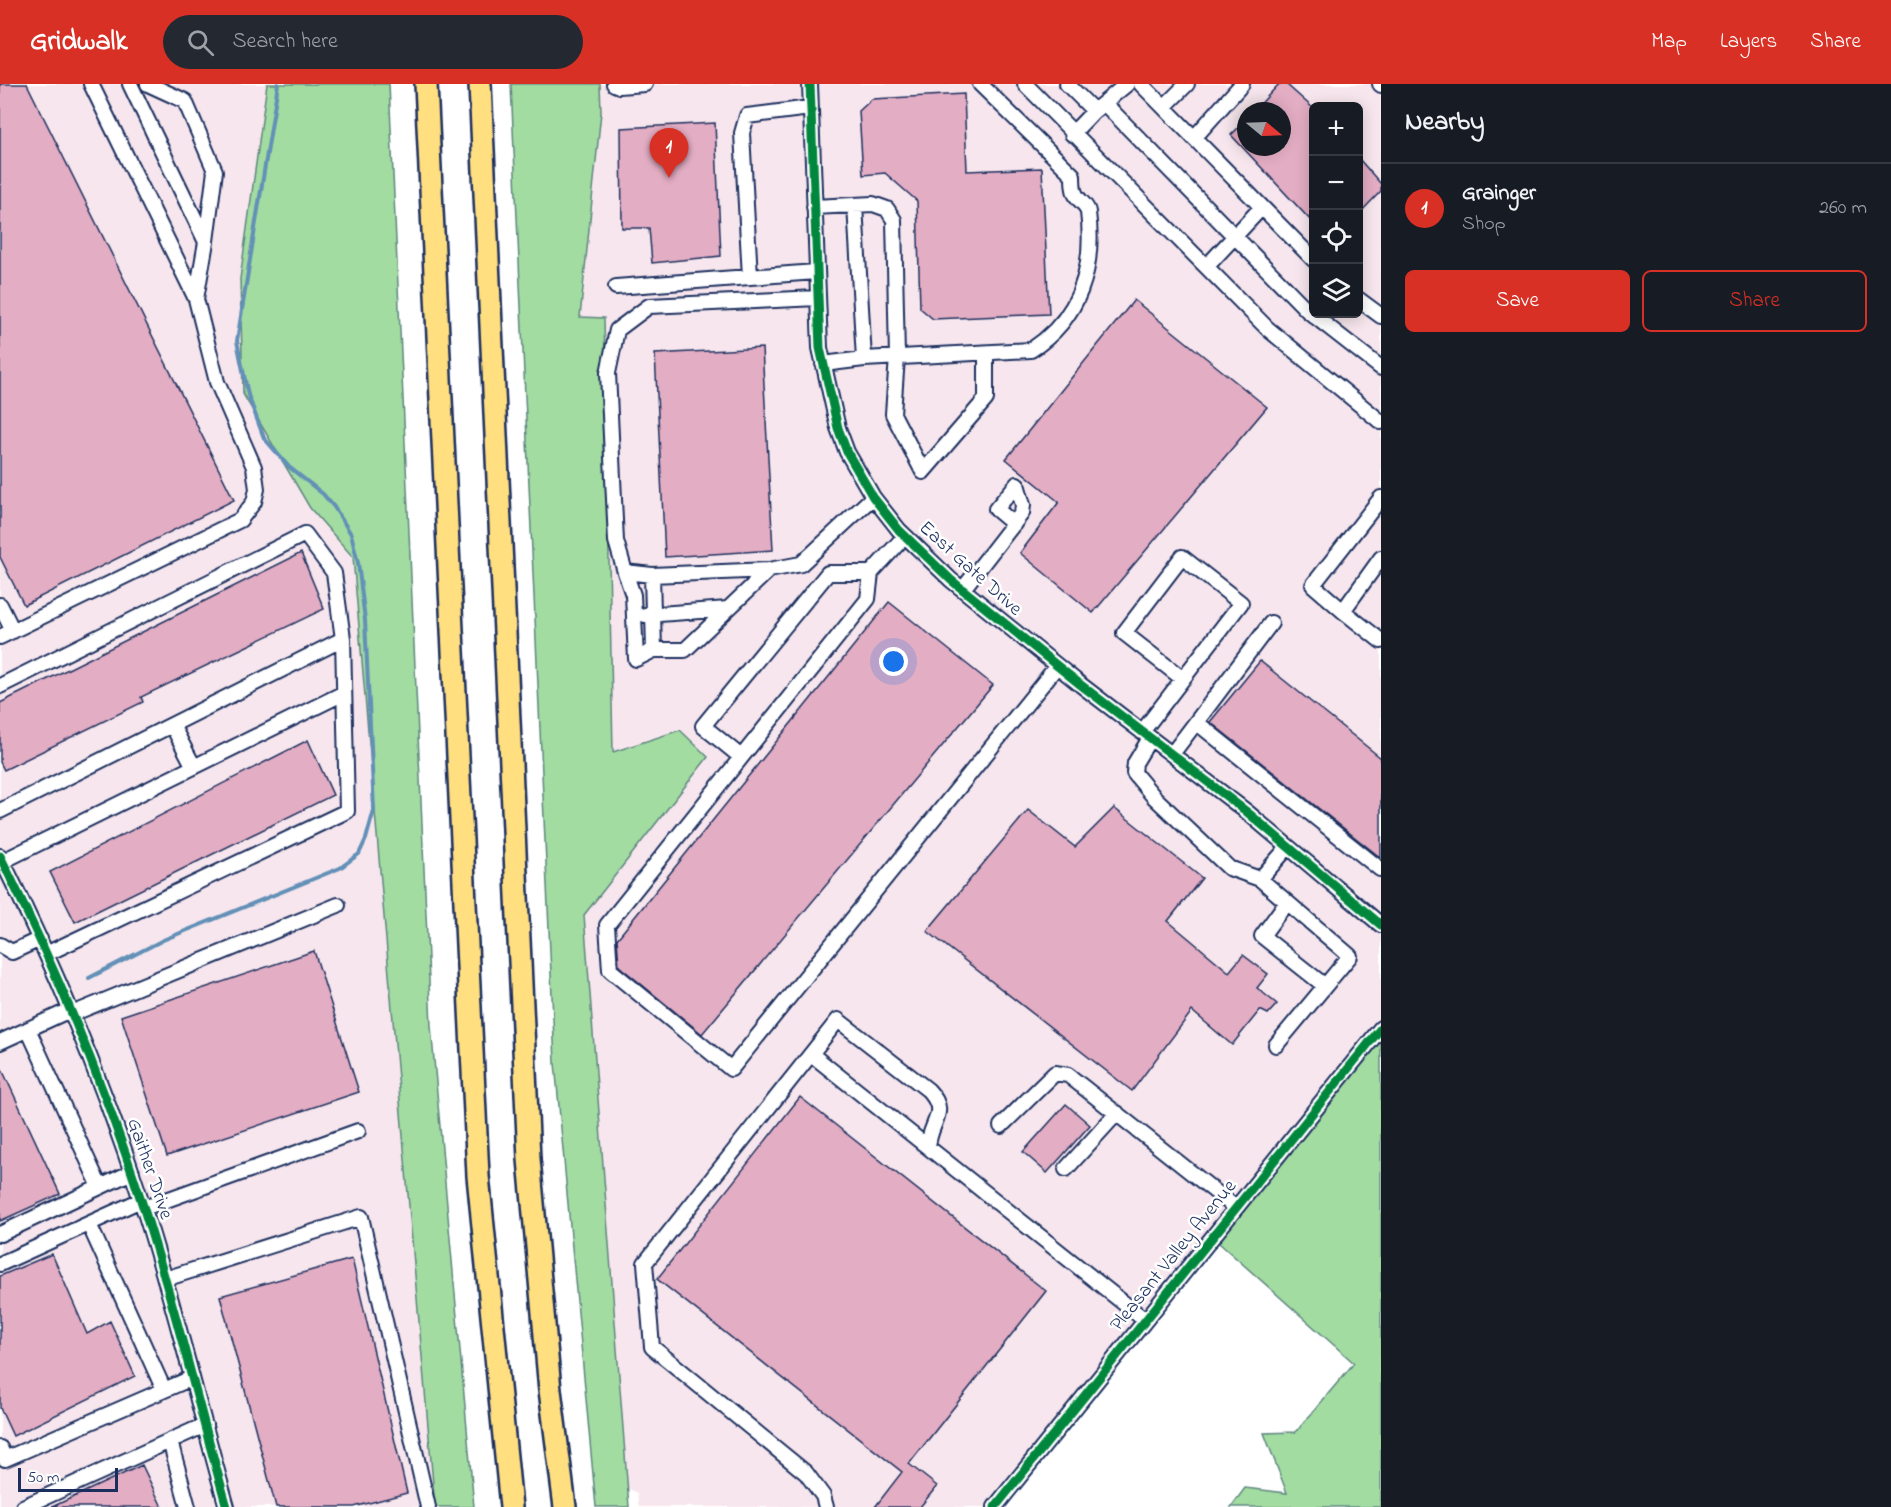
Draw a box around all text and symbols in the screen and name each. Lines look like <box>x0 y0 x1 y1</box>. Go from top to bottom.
search box <box>163 15 583 69</box>
text: Gridwalk <box>30 22 127 63</box>
icon: search <box>184 26 217 59</box>
text: Search here <box>232 26 338 58</box>
text: Map <box>1651 27 1687 57</box>
text: Layers <box>1720 27 1777 57</box>
text: Share <box>1810 27 1861 57</box>
north arrow <box>1237 102 1291 156</box>
map controls <box>1309 102 1363 318</box>
button: + <box>1309 102 1363 156</box>
text: Nearby <box>1405 104 1484 142</box>
pin: 1 <box>650 128 688 178</box>
button: − <box>1309 156 1363 210</box>
text: Grainger <box>1462 178 1536 210</box>
text: 1 <box>1421 194 1428 223</box>
text: 260 m <box>1819 194 1867 223</box>
button: locate <box>1309 210 1363 264</box>
text: Shop <box>1462 210 1506 239</box>
button: layers <box>1309 264 1363 318</box>
button: Save <box>1405 270 1630 332</box>
button: Share <box>1642 270 1867 332</box>
street label: East Gate Drive <box>912 515 1028 623</box>
your location <box>879 647 908 676</box>
street label: Gaither Drive <box>118 1115 180 1223</box>
street label: Pleasant Valley Avenue <box>1104 1174 1244 1338</box>
scale bar <box>18 1465 118 1492</box>
text: 50 m <box>27 1466 59 1490</box>

